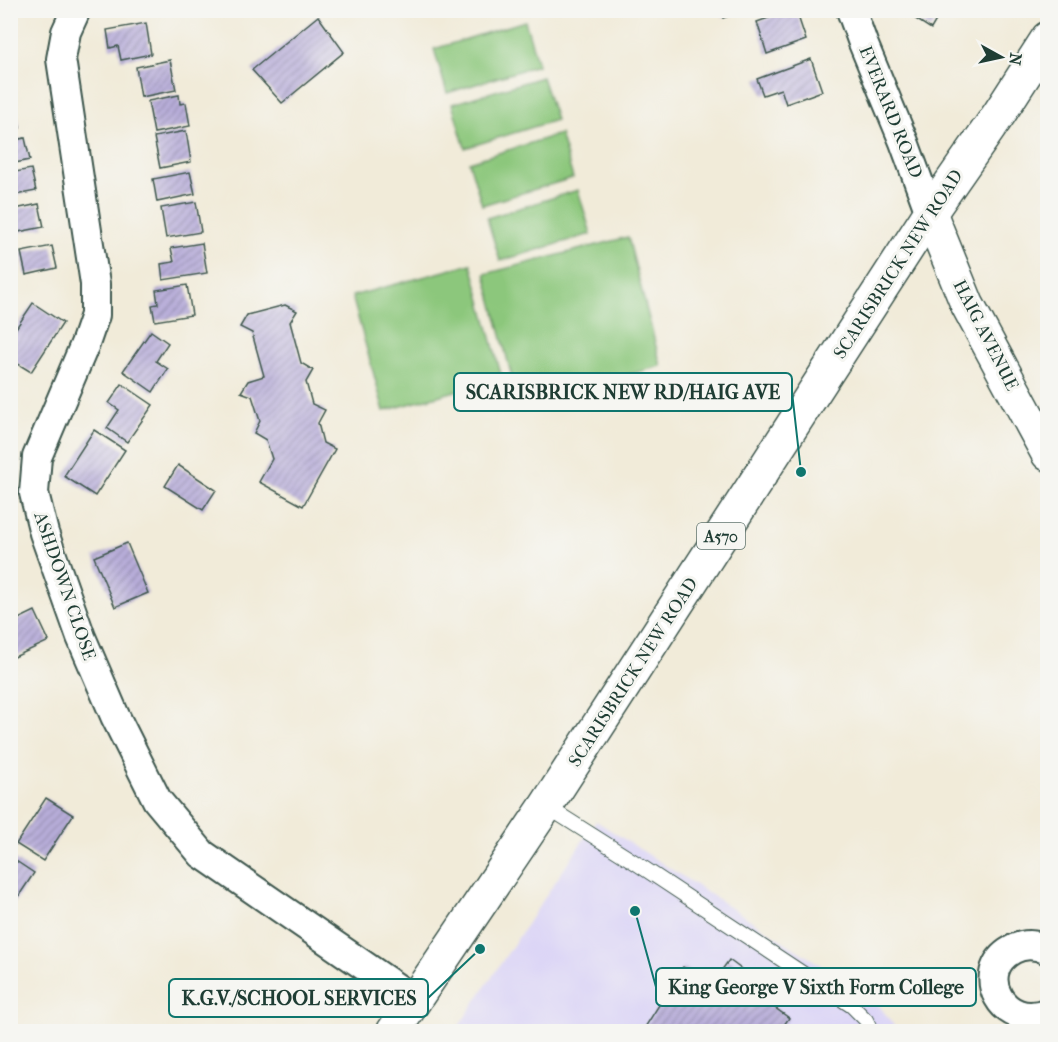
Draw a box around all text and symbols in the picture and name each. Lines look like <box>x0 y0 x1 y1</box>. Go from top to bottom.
north arrow <box>971 27 1031 87</box>
street label: EVERARD ROAD <box>854 43 927 181</box>
text: N <box>1005 52 1026 67</box>
street label: SCARISBRICK NEW ROAD <box>829 166 967 363</box>
street label: HAIG AVENUE <box>949 276 1022 394</box>
callout: SCARISBRICK NEW RD/HAIG AVE <box>454 373 792 411</box>
text: SCARISBRICK NEW RD/HAIG AVE <box>466 381 780 404</box>
street label: ASHDOWN CLOSE <box>29 508 100 663</box>
road number: A570 <box>697 523 745 549</box>
street label: SCARISBRICK NEW ROAD <box>564 574 702 771</box>
callout: King George V Sixth Form College <box>656 968 976 1006</box>
text: King George V Sixth Form College <box>668 976 964 999</box>
callout: K.G.V./SCHOOL SERVICES <box>169 979 428 1017</box>
text: K.G.V./SCHOOL SERVICES <box>181 987 417 1010</box>

